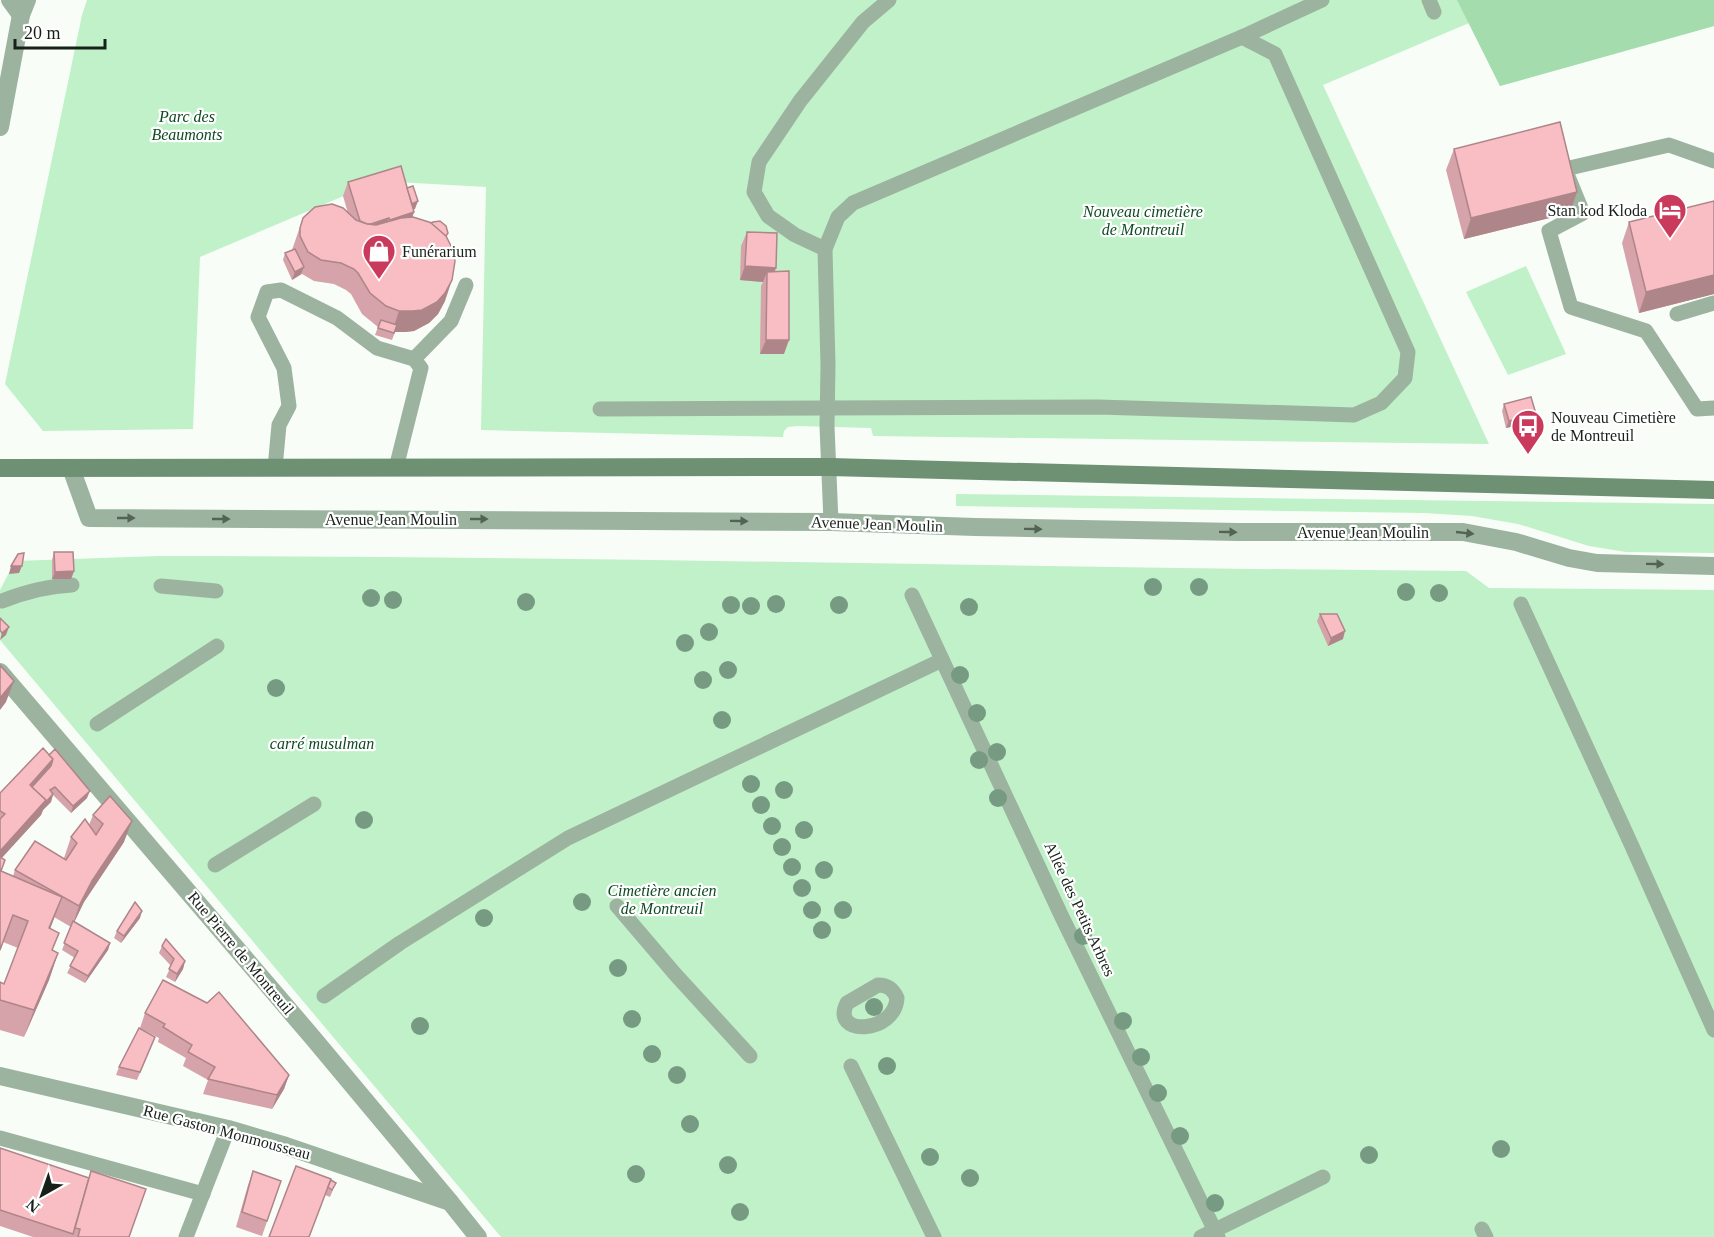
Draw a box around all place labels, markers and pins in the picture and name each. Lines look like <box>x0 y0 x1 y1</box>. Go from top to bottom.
hotel icon: Stan kod Kloda <box>1652 192 1688 239</box>
place label: Stan kod Kloda <box>1547 202 1647 219</box>
shop icon: Funérarium <box>361 233 397 280</box>
place label: Funérarium <box>402 243 477 260</box>
bus stop icon: Nouveau Cimetière de Montreuil <box>1510 408 1546 455</box>
place label: Nouveau Cimetière de Montreuil <box>1551 409 1676 444</box>

